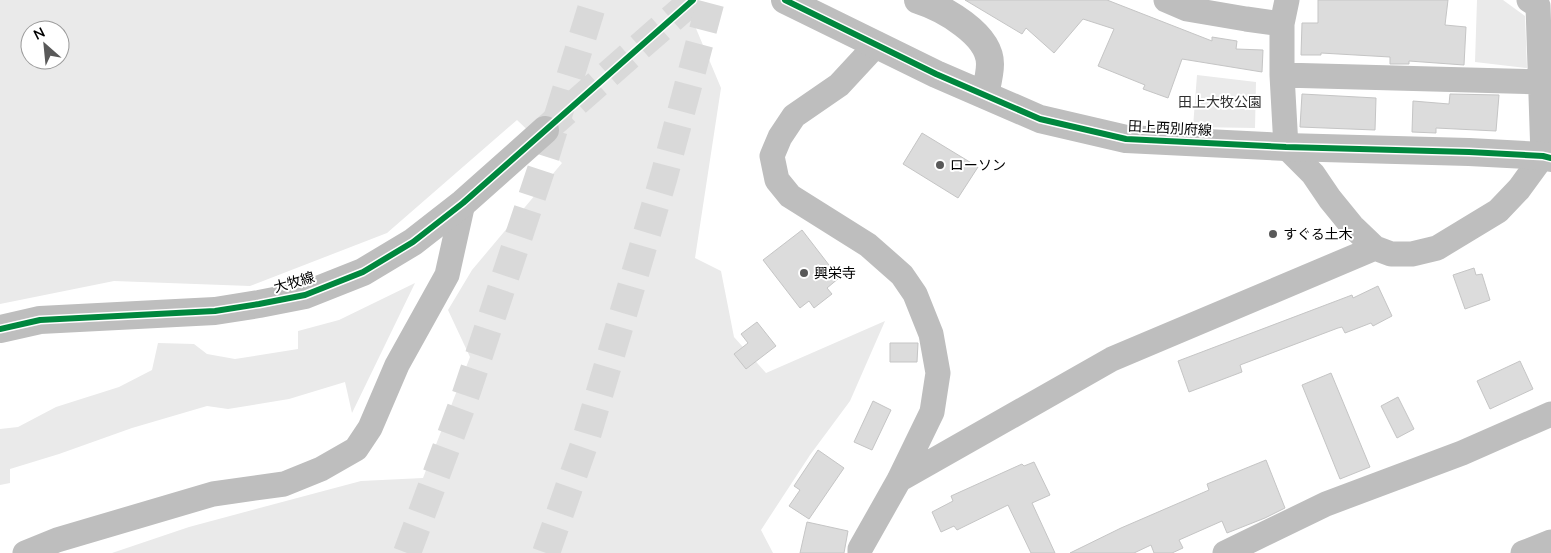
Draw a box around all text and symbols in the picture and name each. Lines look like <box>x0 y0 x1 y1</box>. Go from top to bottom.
north arrow <box>20 20 70 70</box>
text: N <box>30 23 48 45</box>
park label: 田上大牧公園 <box>1178 93 1262 112</box>
street label: 田上西別府線 <box>1128 117 1212 140</box>
place label: ローソン <box>950 156 1006 175</box>
marker: ローソン <box>934 159 946 171</box>
place label: すぐる土木 <box>1283 225 1353 244</box>
marker: すぐる土木 <box>1267 228 1279 240</box>
place label: 興栄寺 <box>814 264 856 283</box>
marker: 興栄寺 <box>798 267 810 279</box>
street label: 大牧線 <box>271 268 317 297</box>

